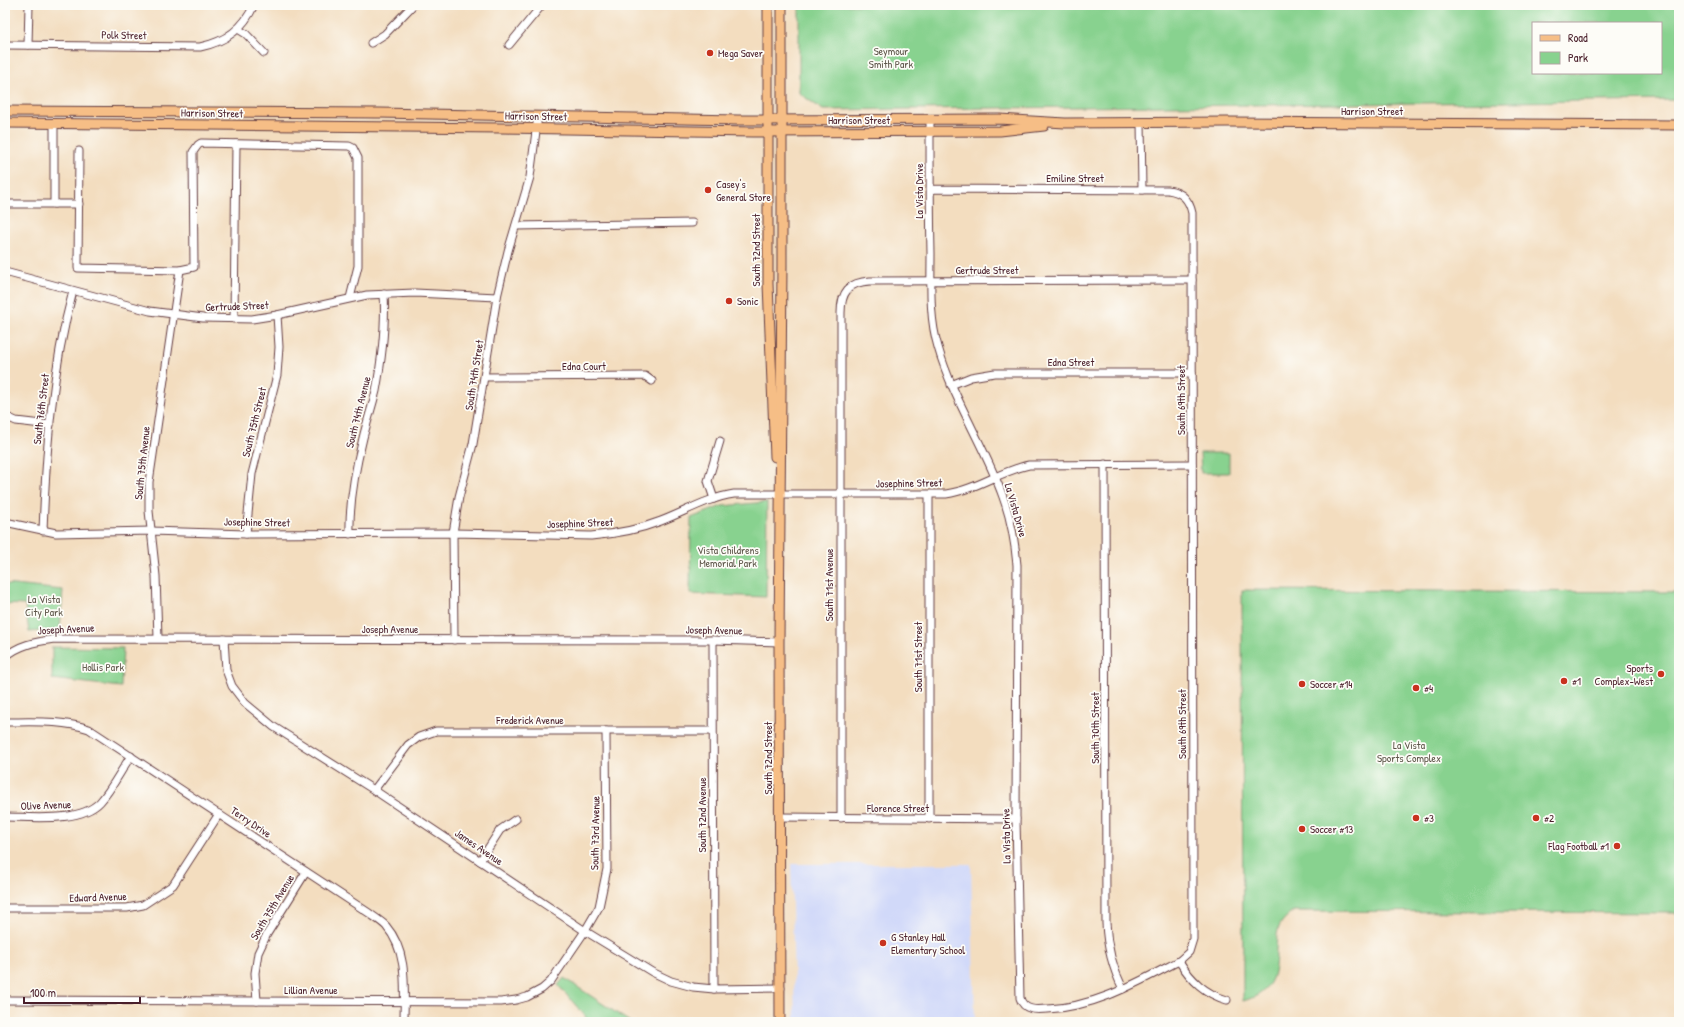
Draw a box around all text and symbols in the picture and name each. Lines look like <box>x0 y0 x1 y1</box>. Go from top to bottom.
legend <box>1532 22 1662 74</box>
street label: Polk Street <box>101 28 147 42</box>
text: Road <box>1568 29 1588 46</box>
park label: Seymour Smith Park <box>869 44 914 71</box>
place label: Mega Saver <box>718 46 764 60</box>
marker: Mega Saver <box>705 48 715 58</box>
text: Park <box>1568 49 1588 66</box>
street label: Harrison Street <box>1341 104 1403 118</box>
street label: Harrison Street <box>181 105 243 121</box>
street label: Harrison Street <box>505 108 567 124</box>
street label: Harrison Street <box>828 113 890 127</box>
street label: La Vista Drive <box>912 163 926 219</box>
street label: Emiline Street <box>1046 171 1104 185</box>
place label: Casey's General Store <box>716 177 772 204</box>
marker: Casey's General Store <box>703 185 713 195</box>
street label: South 72nd Street <box>749 213 763 286</box>
street label: Gertrude Street <box>955 263 1019 277</box>
place label: Sonic <box>737 294 759 308</box>
marker: Sonic <box>724 296 734 306</box>
street label: Gertrude Street <box>205 298 269 314</box>
street label: South 74th Street <box>462 339 486 411</box>
street label: Edna Street <box>1048 355 1095 369</box>
street label: Edna Court <box>562 359 606 373</box>
street label: South 69th Street <box>1174 365 1188 435</box>
street label: South 76th Street <box>30 373 52 445</box>
street label: South 74th Avenue <box>342 374 374 449</box>
street label: South 75th Street <box>239 385 269 458</box>
street label: South 75th Avenue <box>131 425 153 500</box>
street label: Josephine Street <box>876 475 943 491</box>
street label: La Vista Drive <box>1002 482 1030 539</box>
street label: Josephine Street <box>224 514 291 530</box>
street label: Josephine Street <box>547 515 614 531</box>
park label: Vista Childrens Memorial Park <box>697 543 759 570</box>
street label: South 71st Avenue <box>822 548 836 621</box>
park label: La Vista City Park <box>25 592 63 619</box>
street label: Joseph Avenue <box>37 620 95 637</box>
street label: Joseph Avenue <box>362 622 419 636</box>
street label: South 71st Street <box>911 622 925 692</box>
street label: Joseph Avenue <box>685 623 743 638</box>
park label: Hollis Park <box>82 660 124 674</box>
place label: Sports Complex-West <box>1595 661 1653 688</box>
marker: Sports Complex-West <box>1656 669 1666 679</box>
place label: #1 <box>1572 674 1581 688</box>
marker: #1 <box>1559 676 1569 686</box>
place label: Soccer #14 <box>1310 677 1352 691</box>
marker: Soccer #14 <box>1297 679 1307 689</box>
place label: #4 <box>1424 681 1433 695</box>
marker: #4 <box>1411 683 1421 693</box>
street label: South 69th Street <box>1175 689 1189 759</box>
street label: South 70th Street <box>1088 692 1102 764</box>
street label: Frederick Avenue <box>495 713 564 727</box>
street label: South 72nd Street <box>761 721 775 794</box>
park label: La Vista Sports Complex <box>1377 738 1441 765</box>
street label: South 72nd Avenue <box>695 777 709 853</box>
street label: South 73rd Avenue <box>587 795 603 870</box>
street label: Olive Avenue <box>20 797 72 813</box>
street label: Florence Street <box>866 801 929 815</box>
street label: Terry Drive <box>228 803 274 841</box>
street label: La Vista Drive <box>999 808 1013 864</box>
place label: #3 <box>1424 811 1434 825</box>
place label: #2 <box>1544 811 1554 825</box>
marker: #3 <box>1411 813 1421 823</box>
marker: #2 <box>1531 813 1541 823</box>
place label: Soccer #13 <box>1310 822 1353 836</box>
marker: Soccer #13 <box>1297 824 1307 834</box>
street label: James Avenue <box>452 826 506 868</box>
place label: Flag Football #1 <box>1547 839 1609 853</box>
marker: Flag Football #1 <box>1612 841 1622 851</box>
street label: South 75th Avenue <box>247 871 297 942</box>
street label: Edward Avenue <box>69 889 128 905</box>
place label: G Stanley Hall Elementary School <box>891 930 965 957</box>
marker: G Stanley Hall Elementary School <box>878 938 888 948</box>
scale bar <box>24 979 140 1005</box>
street label: Lillian Avenue <box>284 983 338 997</box>
text: 100 m <box>30 984 56 1001</box>

